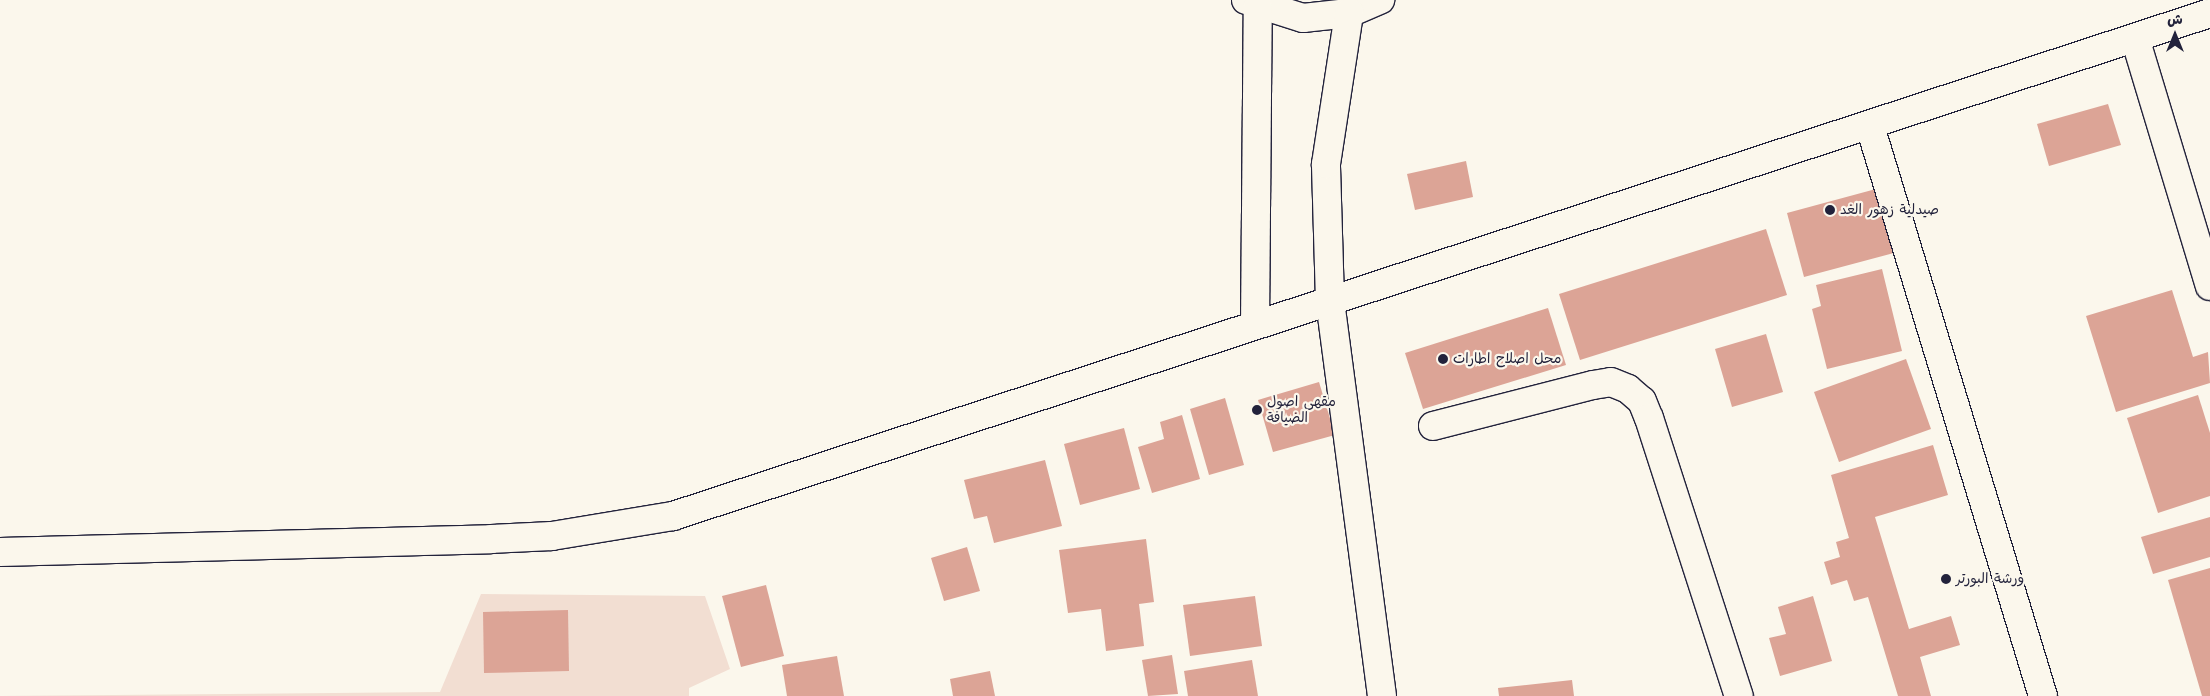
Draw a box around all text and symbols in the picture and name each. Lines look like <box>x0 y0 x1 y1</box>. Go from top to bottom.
text: ش <box>2167 9 2183 31</box>
north arrow <box>2150 10 2200 60</box>
place label: صيدلية زهور الغد <box>1840 202 1939 218</box>
marker: صيدلية زهور الغد <box>1824 204 1836 216</box>
place label: محل اصلاح اطارات <box>1453 351 1561 367</box>
marker: محل اصلاح اطارات <box>1437 353 1449 365</box>
place label: مقهى اصول الضيافة <box>1267 394 1336 427</box>
marker: مقهى اصول الضيافة <box>1251 404 1263 416</box>
place label: ورشة البورتر <box>1956 571 2024 587</box>
marker: ورشة البورتر <box>1940 573 1952 585</box>

